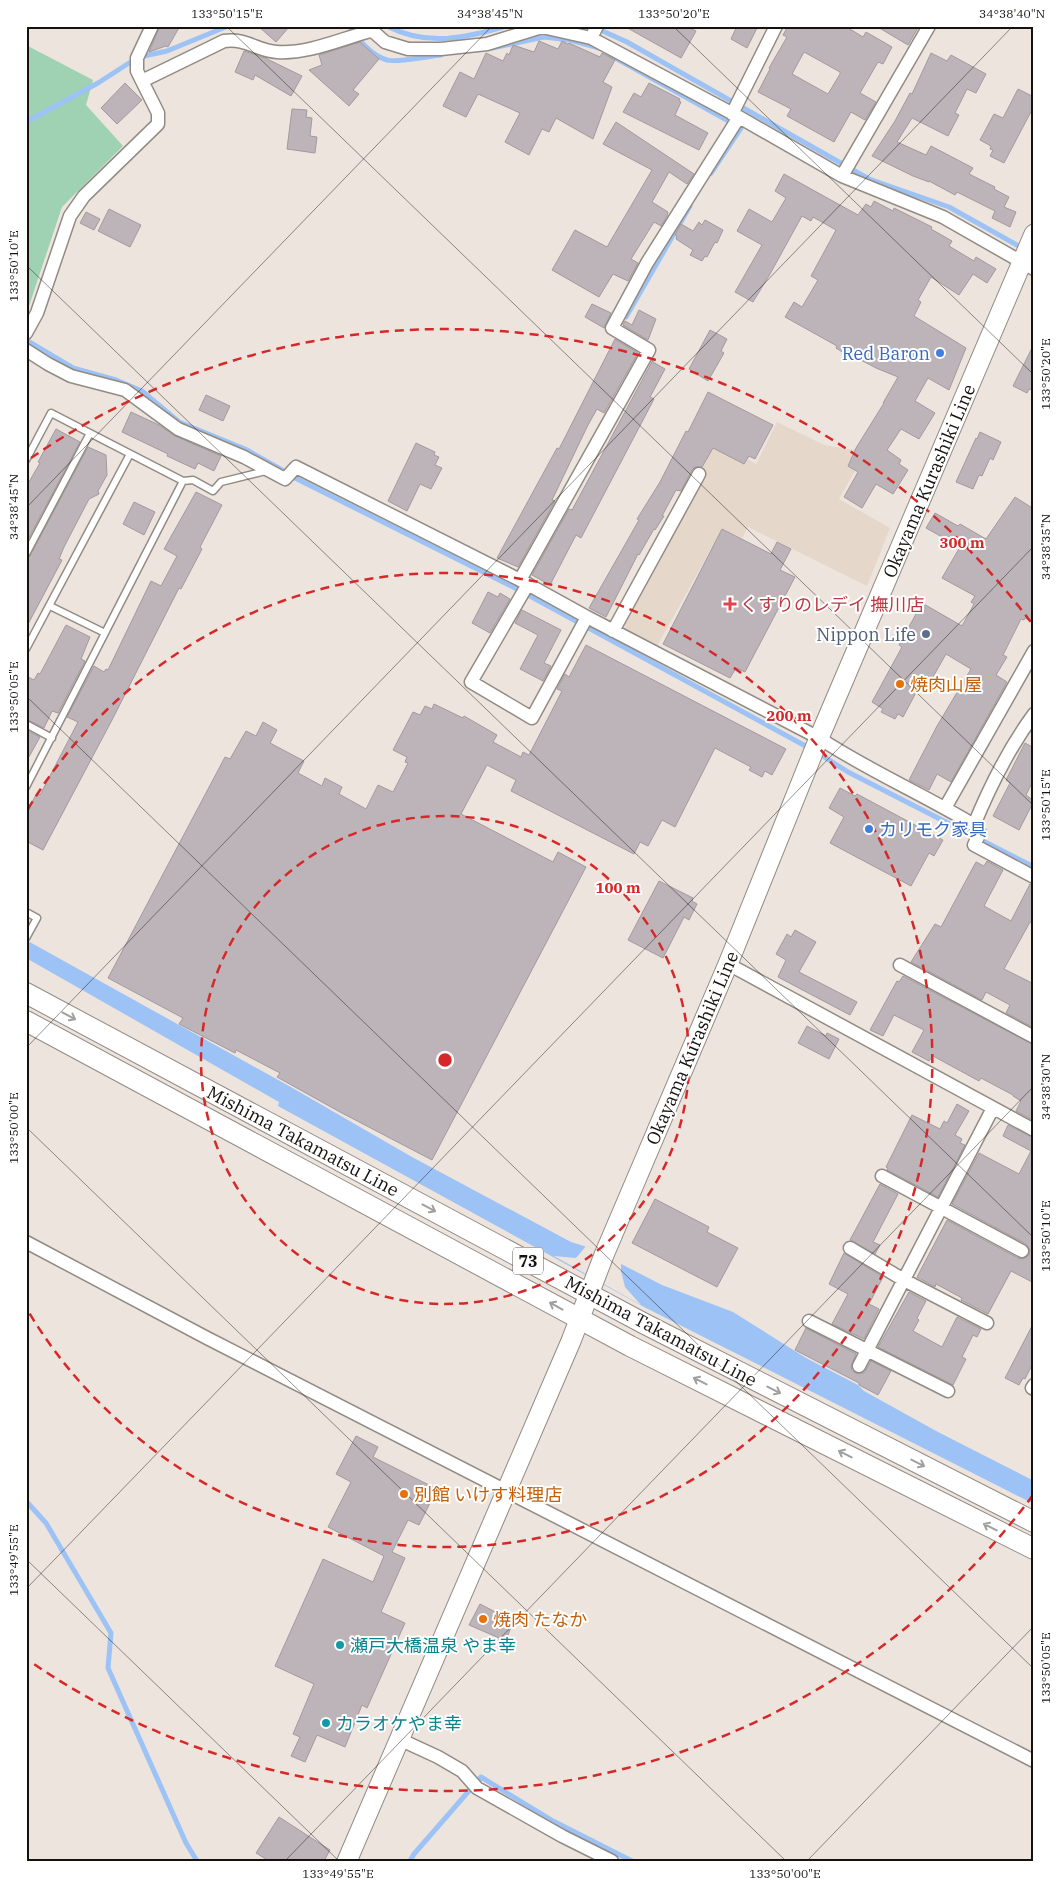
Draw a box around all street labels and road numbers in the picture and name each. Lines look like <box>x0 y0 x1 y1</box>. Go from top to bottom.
street label: Okayama Kurashiki Line <box>878 381 980 581</box>
street label: Okayama Kurashiki Line <box>641 948 743 1148</box>
street label: Mishima Takamatsu Line <box>203 1081 403 1201</box>
road number: 73 <box>513 1248 543 1274</box>
street label: Mishima Takamatsu Line <box>561 1271 761 1391</box>

